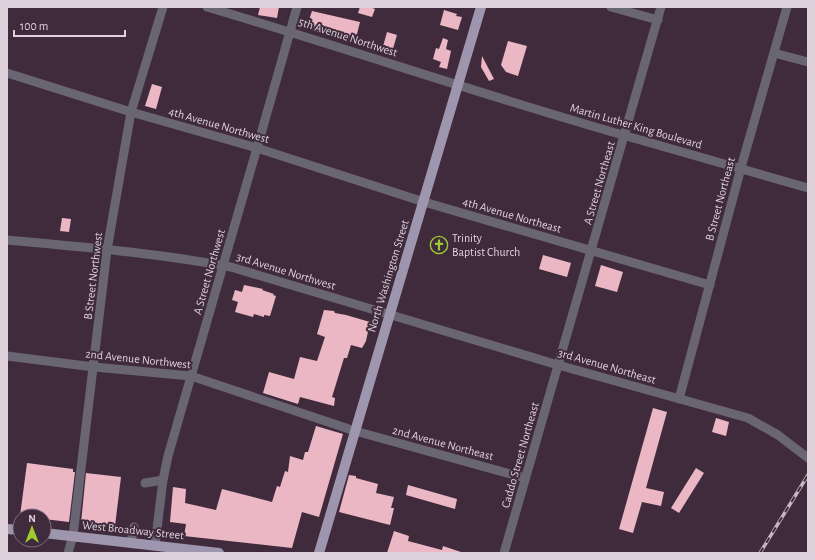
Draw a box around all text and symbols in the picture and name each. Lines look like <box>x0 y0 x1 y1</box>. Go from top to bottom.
scale bar <box>14 12 125 38</box>
street label: 5th Avenue Northwest <box>297 15 399 59</box>
text: 100 m <box>20 20 48 32</box>
street label: Martin Luther King Boulevard <box>569 101 703 151</box>
street label: 4th Avenue Northwest <box>167 105 271 145</box>
street label: A Street Northeast <box>581 140 617 226</box>
street label: B Street Northeast <box>703 156 737 242</box>
street label: 4th Avenue Northeast <box>461 195 563 235</box>
street label: North Washington Street <box>365 218 411 334</box>
street label: A Street Northwest <box>191 228 227 316</box>
street label: B Street Northwest <box>82 232 104 320</box>
place label: Trinity Baptist Church <box>452 232 520 258</box>
church icon: Trinity Baptist Church <box>429 235 449 255</box>
street label: 3rd Avenue Northwest <box>235 250 337 292</box>
street label: 3rd Avenue Northeast <box>557 346 657 386</box>
street label: 2nd Avenue Northwest <box>85 347 191 371</box>
street label: Caddo Street Northeast <box>499 401 541 509</box>
street label: 2nd Avenue Northeast <box>391 424 495 462</box>
north arrow <box>12 508 52 548</box>
text: N <box>28 513 36 524</box>
street label: West Broadway Street <box>81 519 185 542</box>

